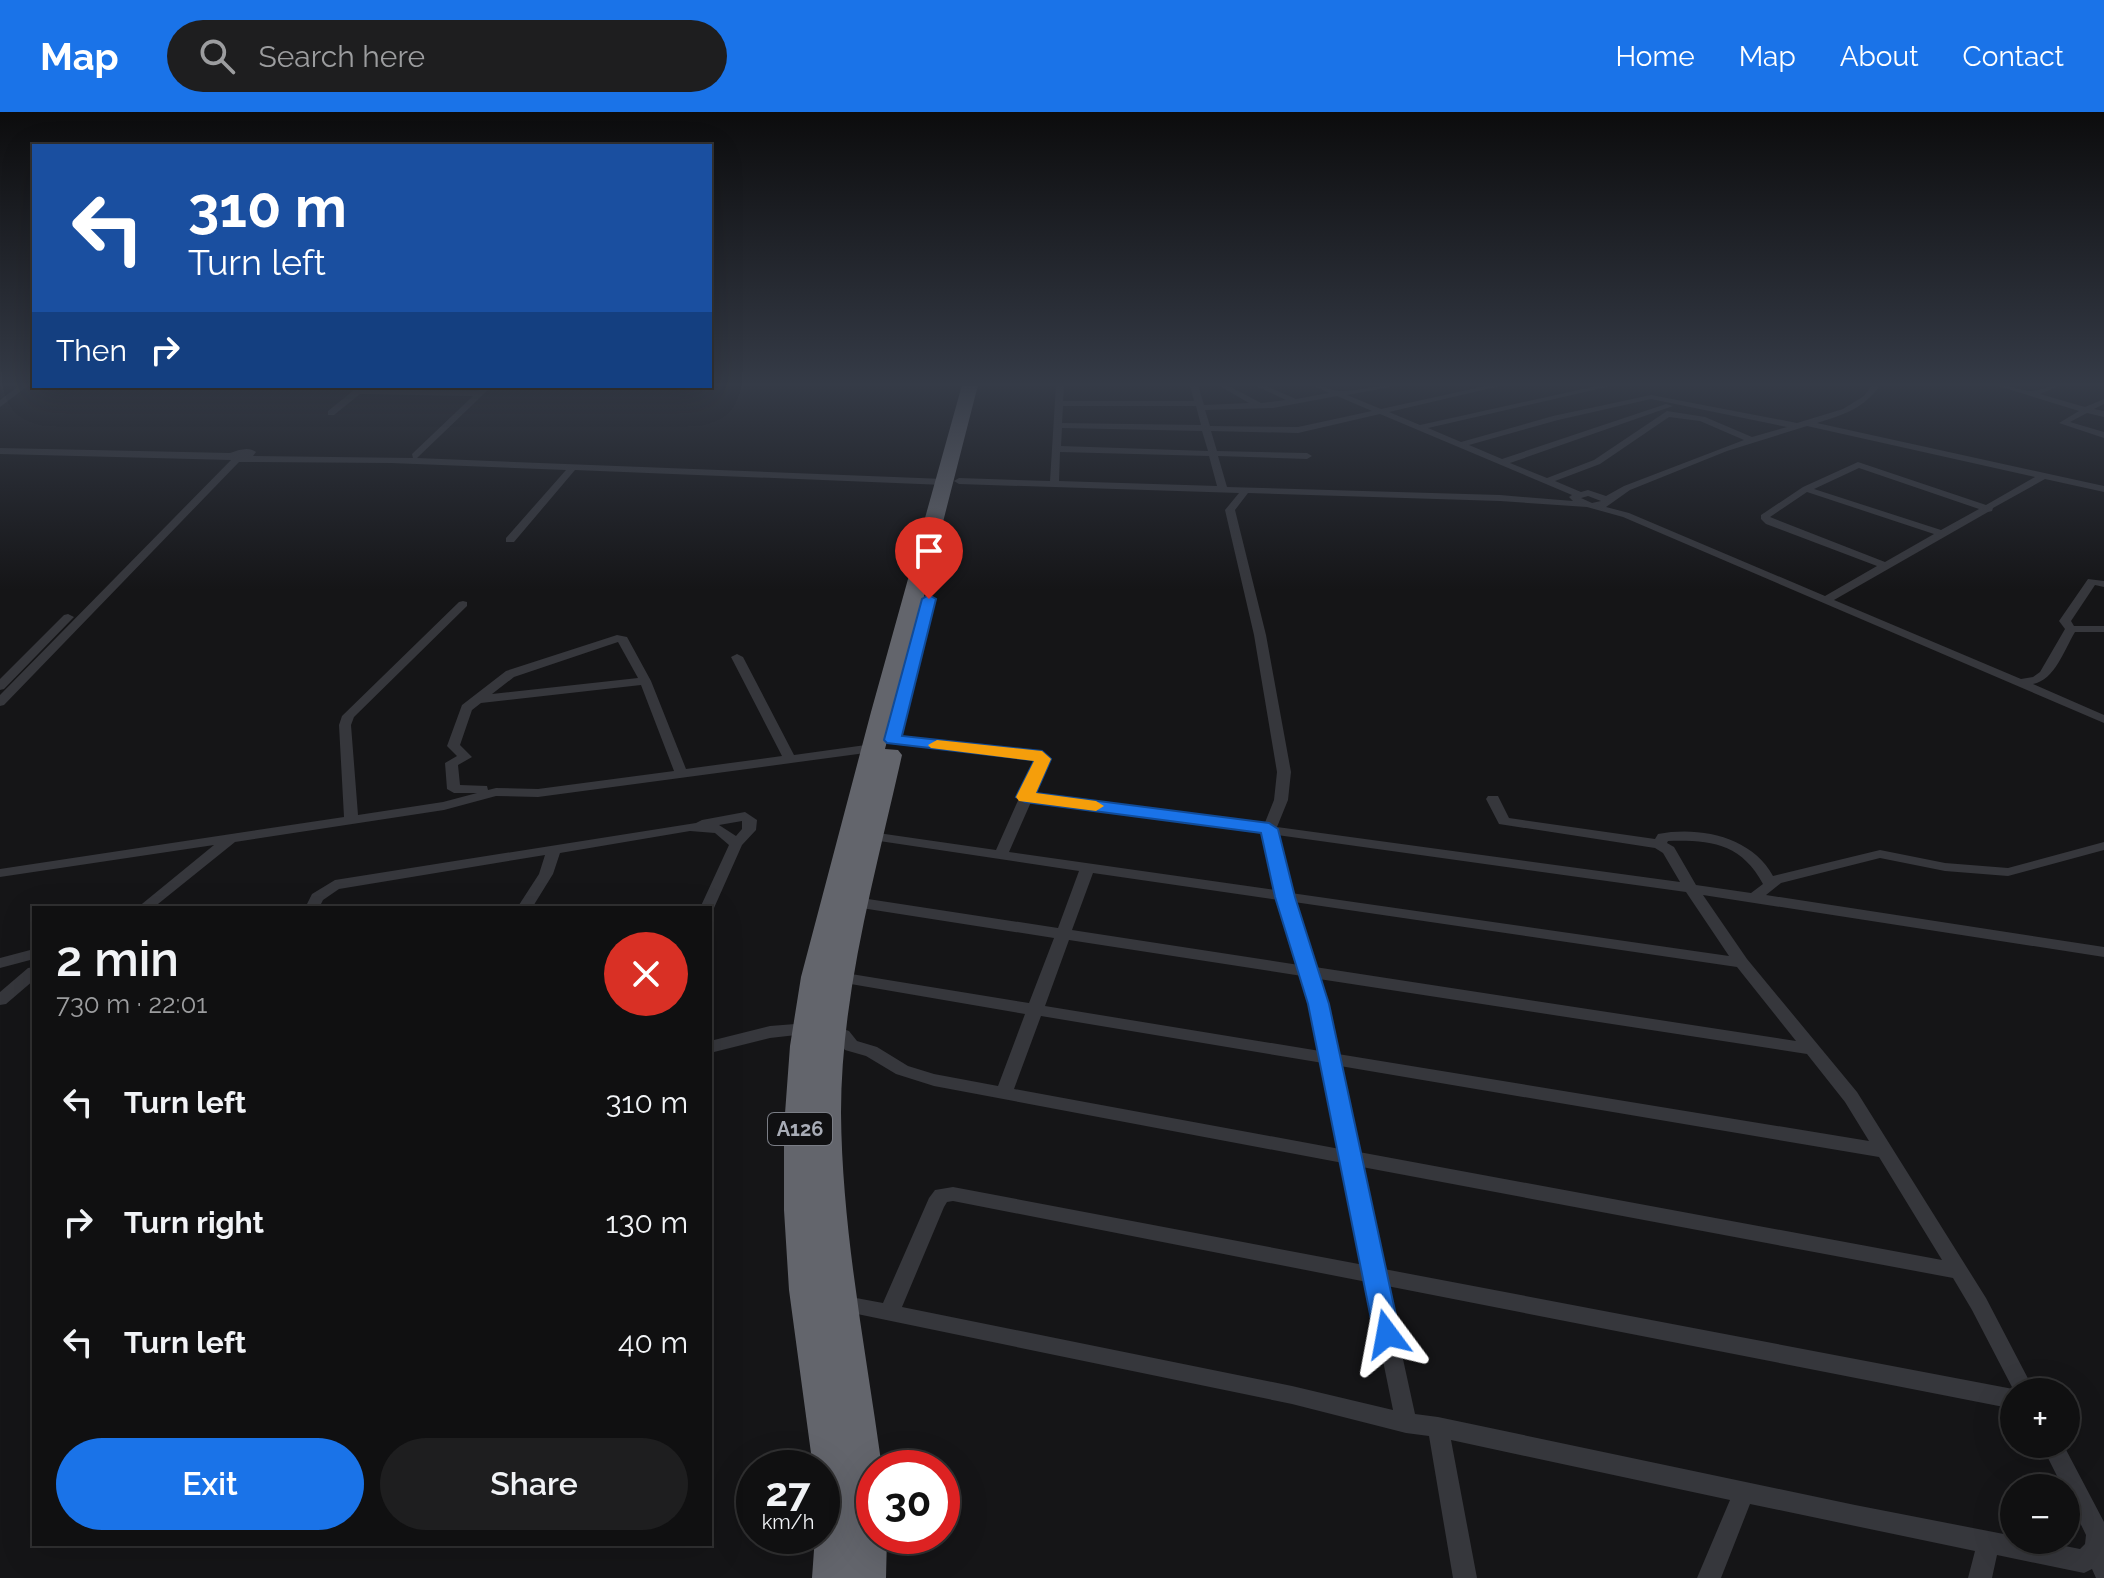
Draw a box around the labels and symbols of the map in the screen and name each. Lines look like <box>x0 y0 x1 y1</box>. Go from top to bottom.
pin <box>895 517 963 599</box>
road number: A126 <box>768 1113 832 1145</box>
position arrow <box>1345 1292 1429 1376</box>
speed limit sign: 30 <box>856 1450 960 1554</box>

